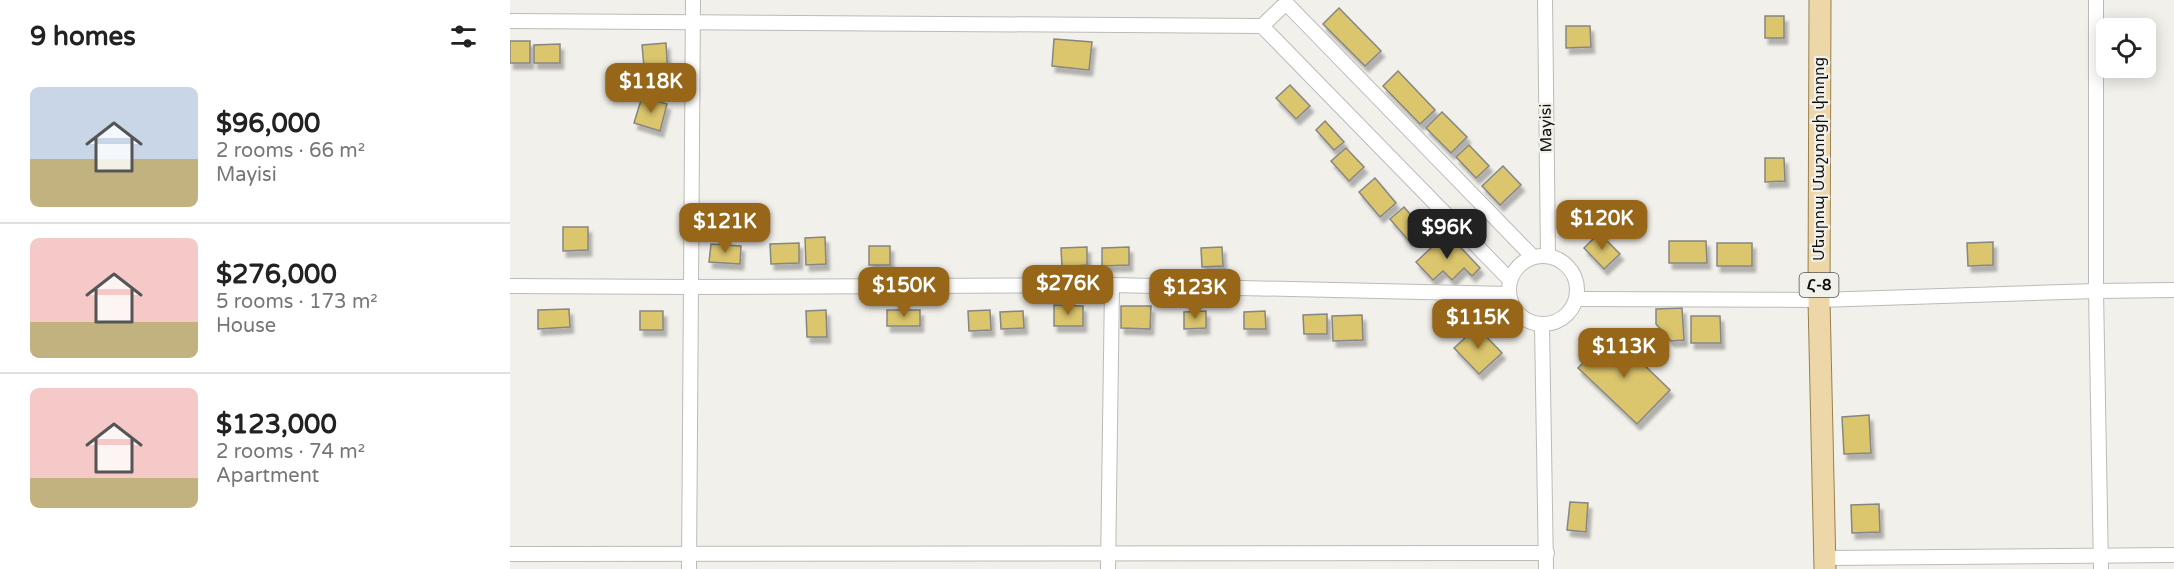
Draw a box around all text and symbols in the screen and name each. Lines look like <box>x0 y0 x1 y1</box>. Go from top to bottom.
map controls <box>2096 18 2156 78</box>
button: locate <box>2096 18 2156 78</box>
icon: filters <box>447 20 480 53</box>
text: 9 homes <box>30 21 136 52</box>
street label: Մեսրոպ Մաշտոցի փողոց <box>1809 57 1829 261</box>
pin: $118K <box>609 63 693 114</box>
text: $118K <box>619 70 683 94</box>
street label: Mayisi <box>1536 104 1556 152</box>
text: $96,000 <box>216 108 320 139</box>
icon: home <box>78 111 150 183</box>
text: 2 rooms · 66 m² <box>216 139 365 163</box>
text: Mayisi <box>216 163 277 187</box>
pin: $120K <box>1560 200 1644 251</box>
pin: $121K <box>683 203 767 254</box>
text: $120K <box>1570 207 1634 231</box>
pin: $96K <box>1411 209 1483 260</box>
text: $121K <box>693 210 757 234</box>
text: $96K <box>1422 216 1472 240</box>
text: $276,000 <box>216 259 337 290</box>
icon: home <box>78 262 150 334</box>
pin: $276K <box>1026 265 1110 316</box>
pin: $150K <box>862 267 946 318</box>
pin: $123K <box>1153 269 1237 320</box>
text: $276K <box>1036 272 1100 296</box>
road number: Հ-8 <box>1800 273 1838 297</box>
text: $150K <box>872 274 936 298</box>
text: $123K <box>1163 276 1227 300</box>
text: 5 rooms · 173 m² <box>216 290 378 314</box>
pin: $115K <box>1436 299 1520 350</box>
text: $115K <box>1446 306 1510 330</box>
text: House <box>216 314 276 338</box>
pin: $113K <box>1582 328 1666 379</box>
text: $113K <box>1592 335 1656 359</box>
text: $123,000 <box>216 409 337 440</box>
icon: home <box>78 412 150 484</box>
text: 2 rooms · 74 m² <box>216 440 365 464</box>
text: Apartment <box>216 464 319 488</box>

